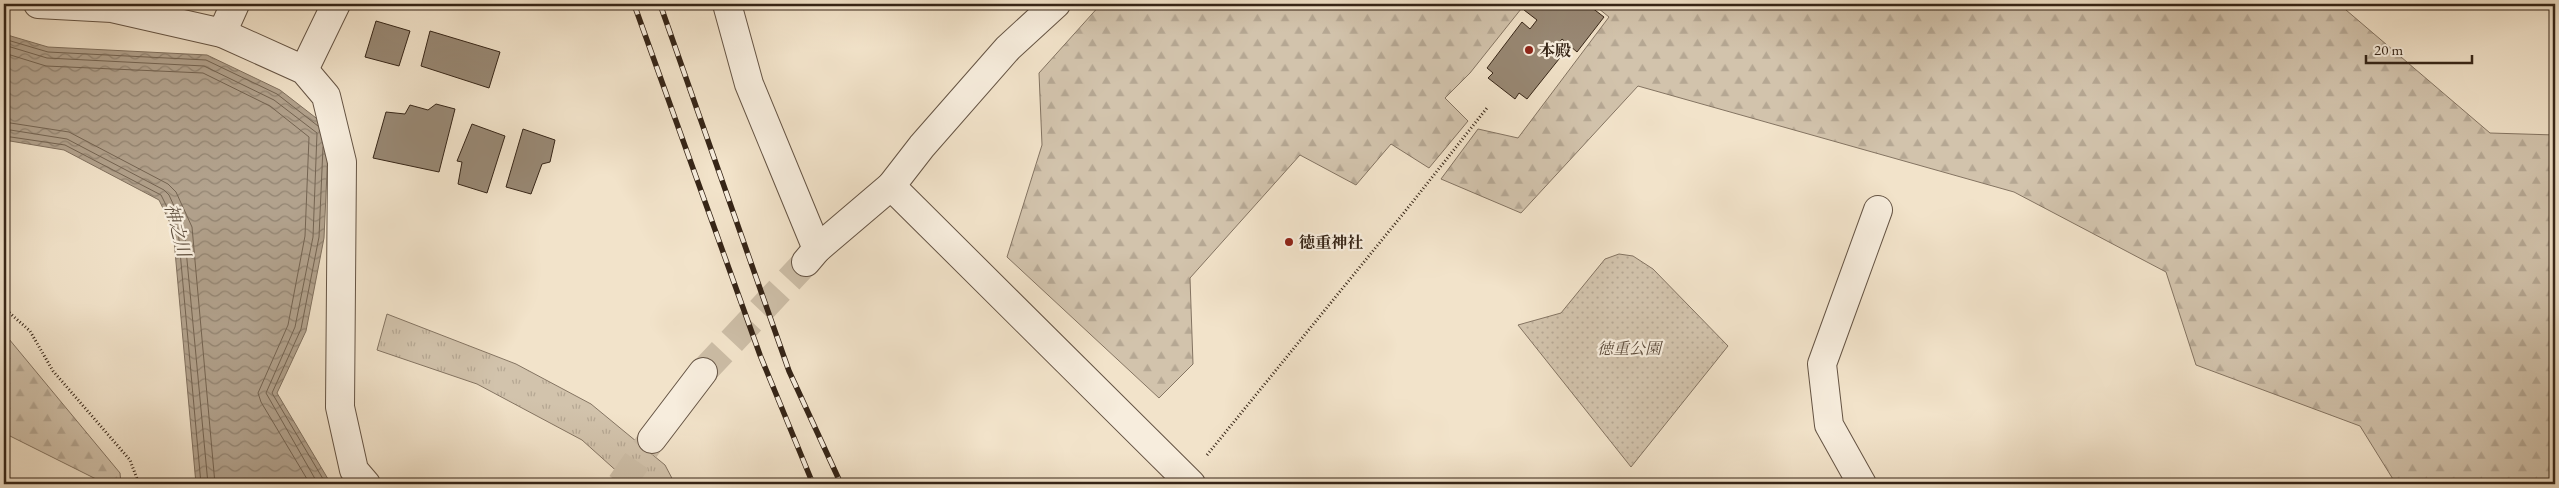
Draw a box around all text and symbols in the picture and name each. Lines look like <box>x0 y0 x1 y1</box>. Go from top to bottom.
scale bar <box>2366 32 2473 64</box>
place label: 本殿 <box>1539 40 1571 61</box>
text: 20 m <box>2374 40 2403 59</box>
marker: 本殿 <box>1523 44 1535 56</box>
water label: 神之川 <box>160 201 197 261</box>
place label: 徳重神社 <box>1299 232 1363 253</box>
marker: 徳重神社 <box>1283 236 1295 248</box>
park label: 徳重公園 <box>1597 338 1664 359</box>

